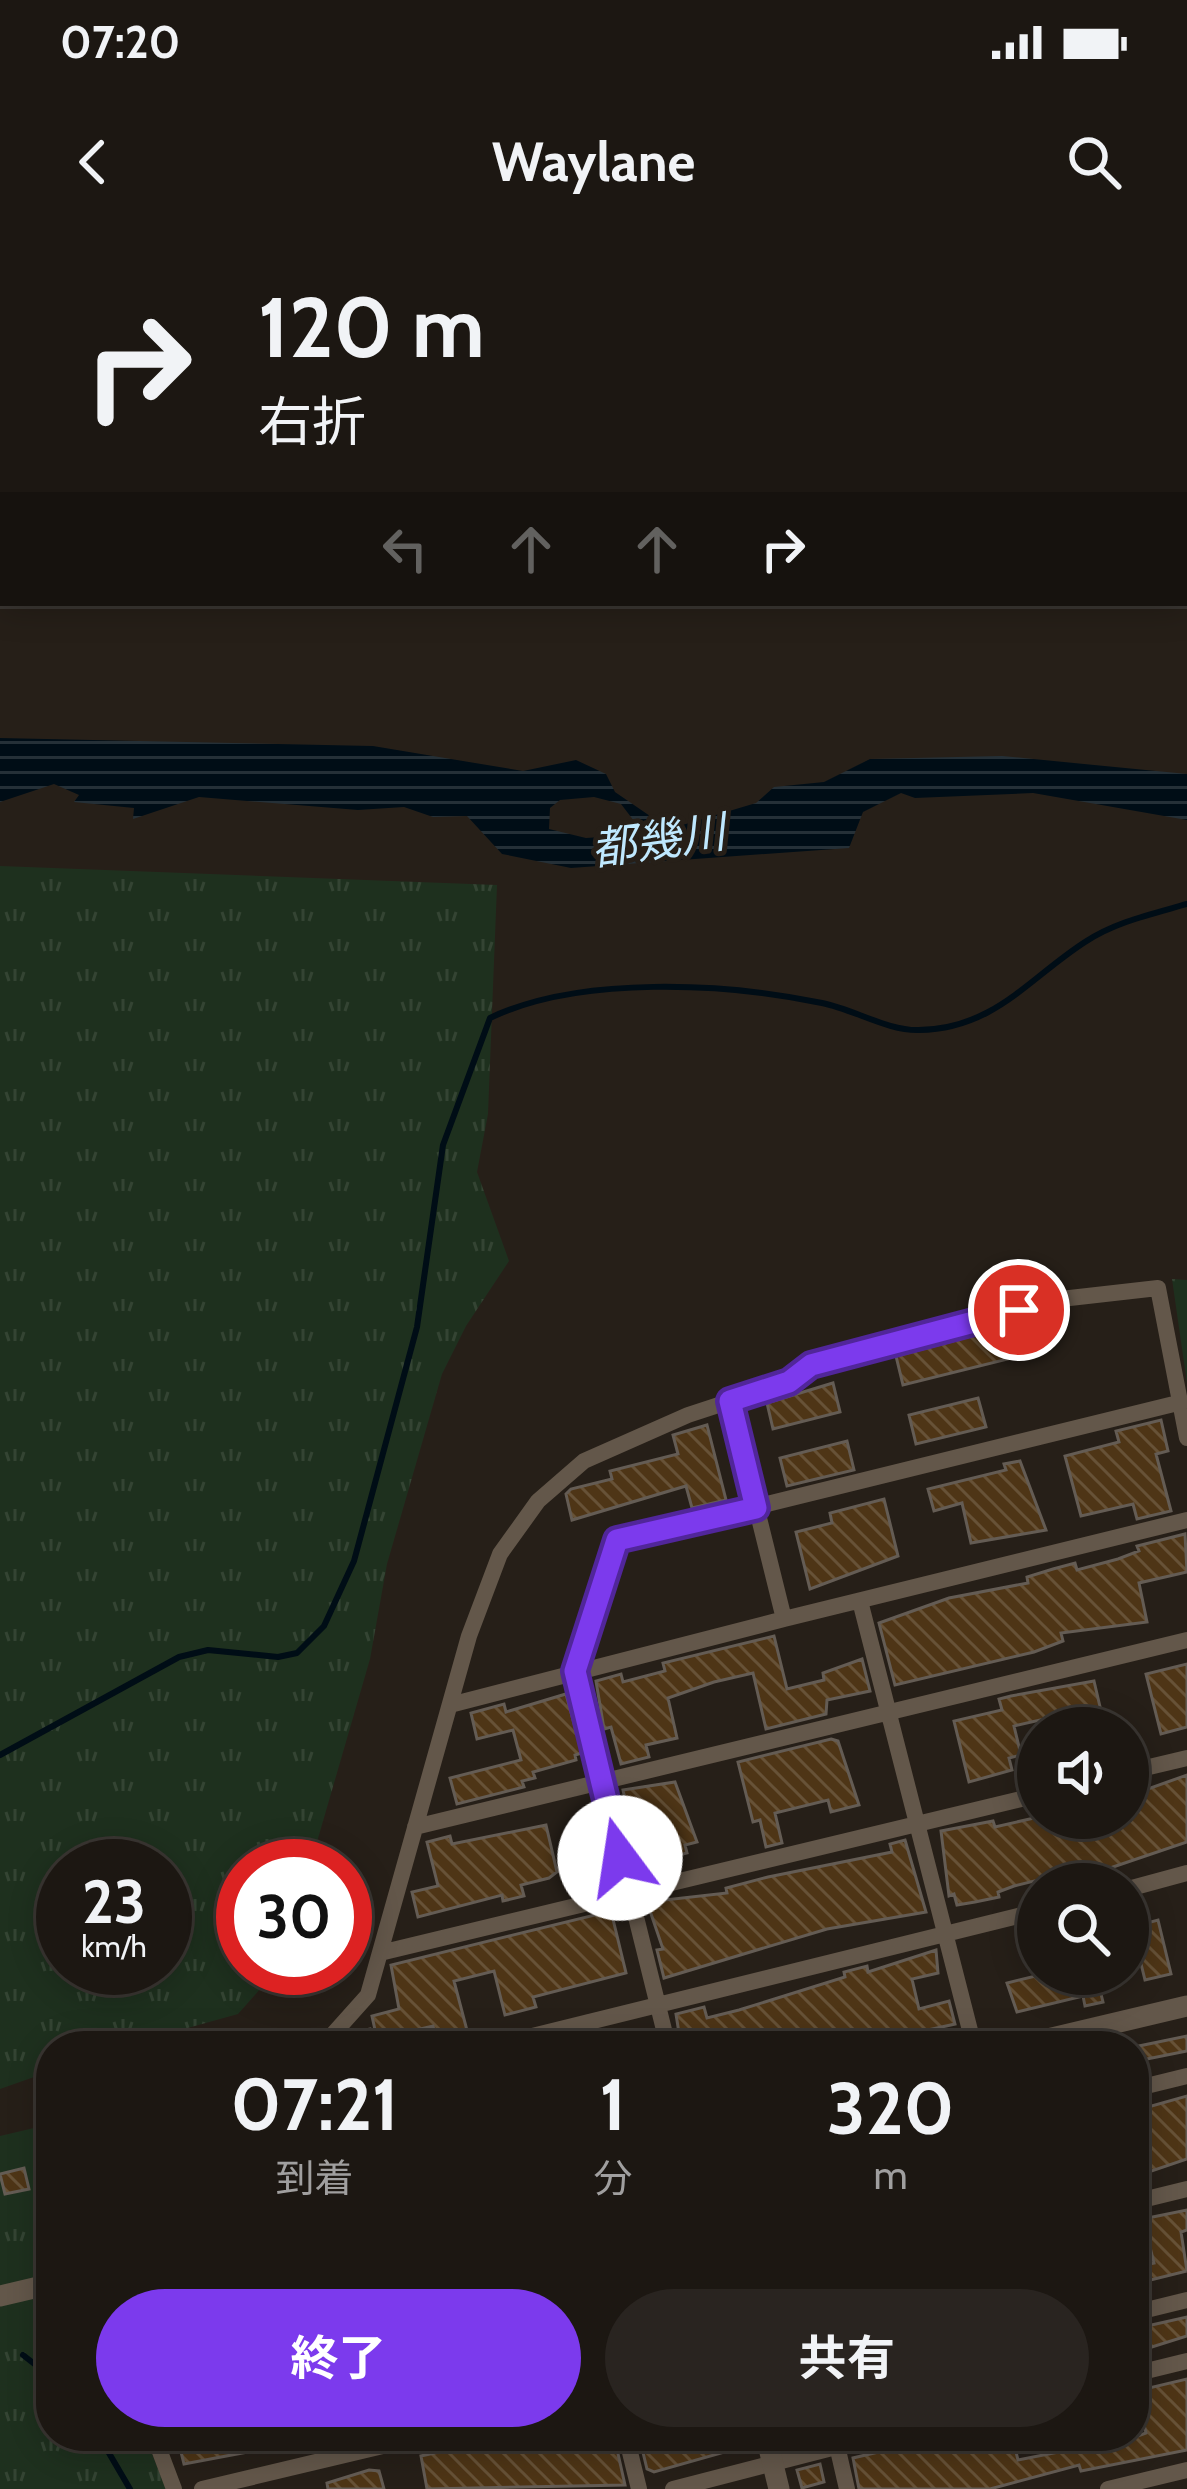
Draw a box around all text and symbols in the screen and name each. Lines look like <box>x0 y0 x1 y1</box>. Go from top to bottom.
text: 07:20 <box>60 15 180 69</box>
icon: back <box>60 129 126 195</box>
text: Waylane <box>492 129 695 195</box>
icon: search <box>1061 129 1127 195</box>
text: 120 m <box>258 276 485 378</box>
icon: right <box>60 288 216 444</box>
text: 右折 <box>258 389 366 455</box>
icon: left <box>372 516 438 582</box>
icon: ahead <box>498 516 564 582</box>
icon: ahead <box>624 516 690 582</box>
icon: right <box>750 516 816 582</box>
water label: 都幾川 <box>587 803 733 876</box>
pin <box>968 1259 1070 1361</box>
icon: arrive <box>986 1277 1052 1343</box>
map controls <box>1017 1707 1149 1995</box>
button: sound <box>1017 1707 1149 1839</box>
position arrow <box>557 1795 683 1921</box>
speed limit sign: 30 <box>216 1839 372 1995</box>
button: search <box>1017 1863 1149 1995</box>
text: 23 <box>82 1865 146 1938</box>
text: km/h <box>81 1928 147 1965</box>
text: 07:21 <box>231 2061 399 2148</box>
text: 1 <box>599 2061 626 2148</box>
text: 320 <box>827 2065 954 2152</box>
text: m <box>873 2151 908 2199</box>
text: 到着 <box>276 2154 354 2202</box>
text: 分 <box>593 2154 632 2202</box>
button: 終了 <box>96 2289 581 2427</box>
button: 共有 <box>605 2289 1089 2427</box>

